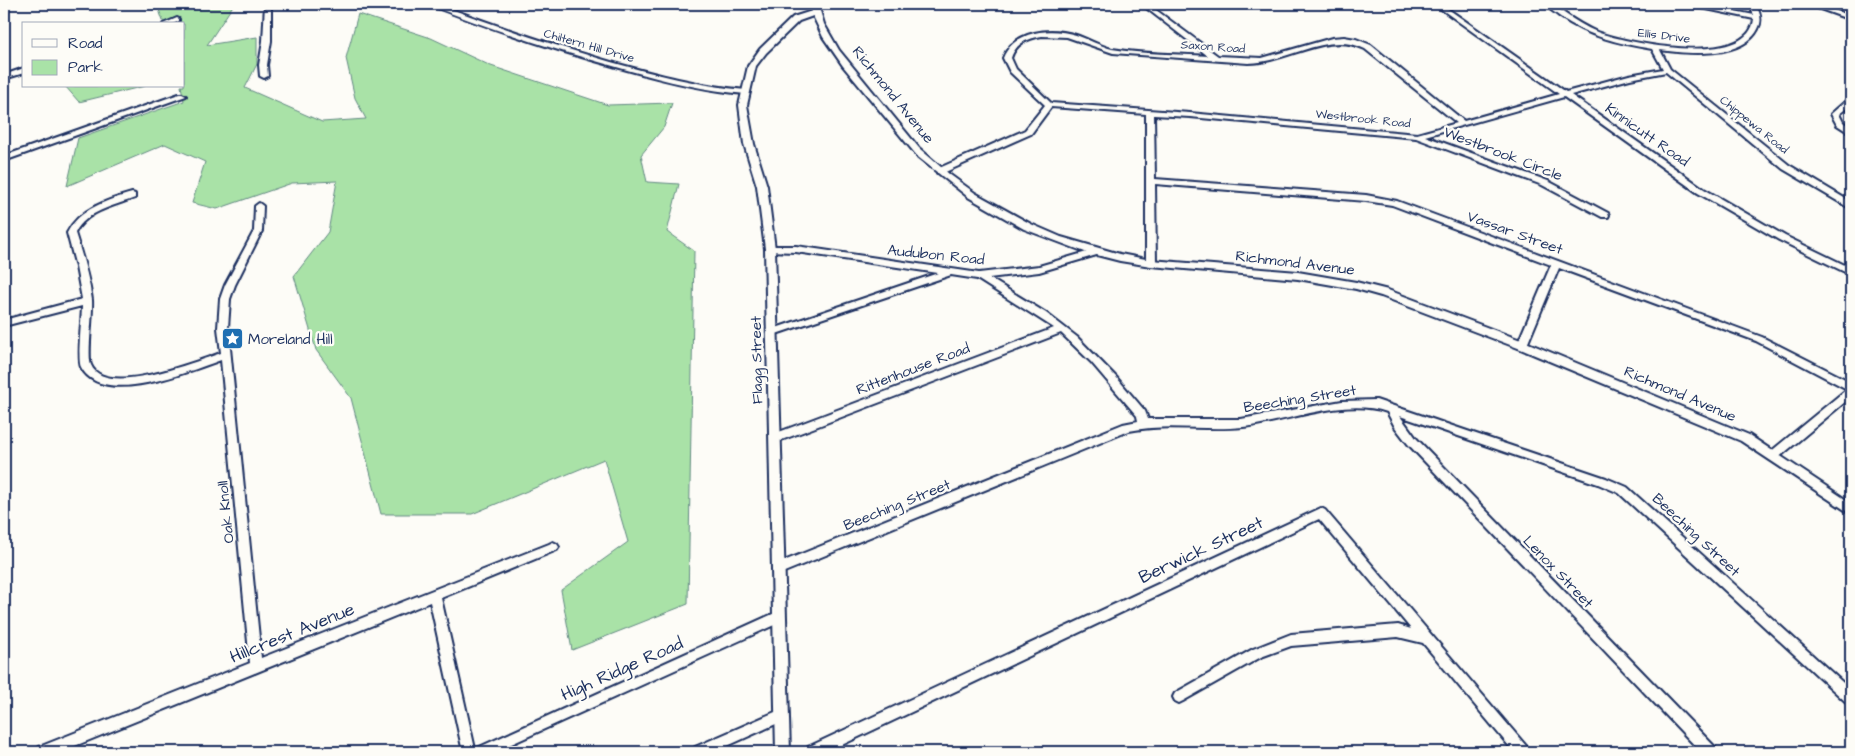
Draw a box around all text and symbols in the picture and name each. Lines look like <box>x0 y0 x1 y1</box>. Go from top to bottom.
legend <box>22 22 185 88</box>
street label: Ellis Drive <box>1637 24 1692 48</box>
street label: Chiltern Hill Drive <box>542 25 637 67</box>
text: Road <box>68 33 103 54</box>
street label: Saxon Road <box>1180 36 1246 58</box>
street label: Richmond Avenue <box>847 42 939 148</box>
text: Park <box>68 57 103 78</box>
street label: Chippewa Road <box>1716 92 1792 158</box>
street label: Kinnicutt Road <box>1601 98 1694 172</box>
street label: Westbrook Road <box>1315 106 1411 132</box>
street label: Westbrook Circle <box>1441 122 1565 186</box>
street label: Vassar Street <box>1464 206 1566 260</box>
street label: Audubon Road <box>886 239 986 271</box>
street label: Richmond Avenue <box>1234 245 1356 281</box>
street label: Flagg Street <box>746 316 769 404</box>
place icon: Moreland Hill <box>220 327 244 351</box>
place label: Moreland Hill <box>248 329 333 350</box>
street label: Rittenhouse Road <box>853 338 973 400</box>
street label: Richmond Avenue <box>1621 361 1739 427</box>
street label: Beeching Street <box>1242 380 1358 419</box>
street label: Beeching Street <box>840 474 954 537</box>
street label: Oak Knoll <box>212 480 240 544</box>
street label: Beeching Street <box>1647 489 1745 582</box>
street label: Berwick Street <box>1135 510 1268 590</box>
street label: Lenox Street <box>1518 531 1598 613</box>
street label: Hillcrest Avenue <box>226 597 358 669</box>
street label: High Ridge Road <box>557 631 688 708</box>

